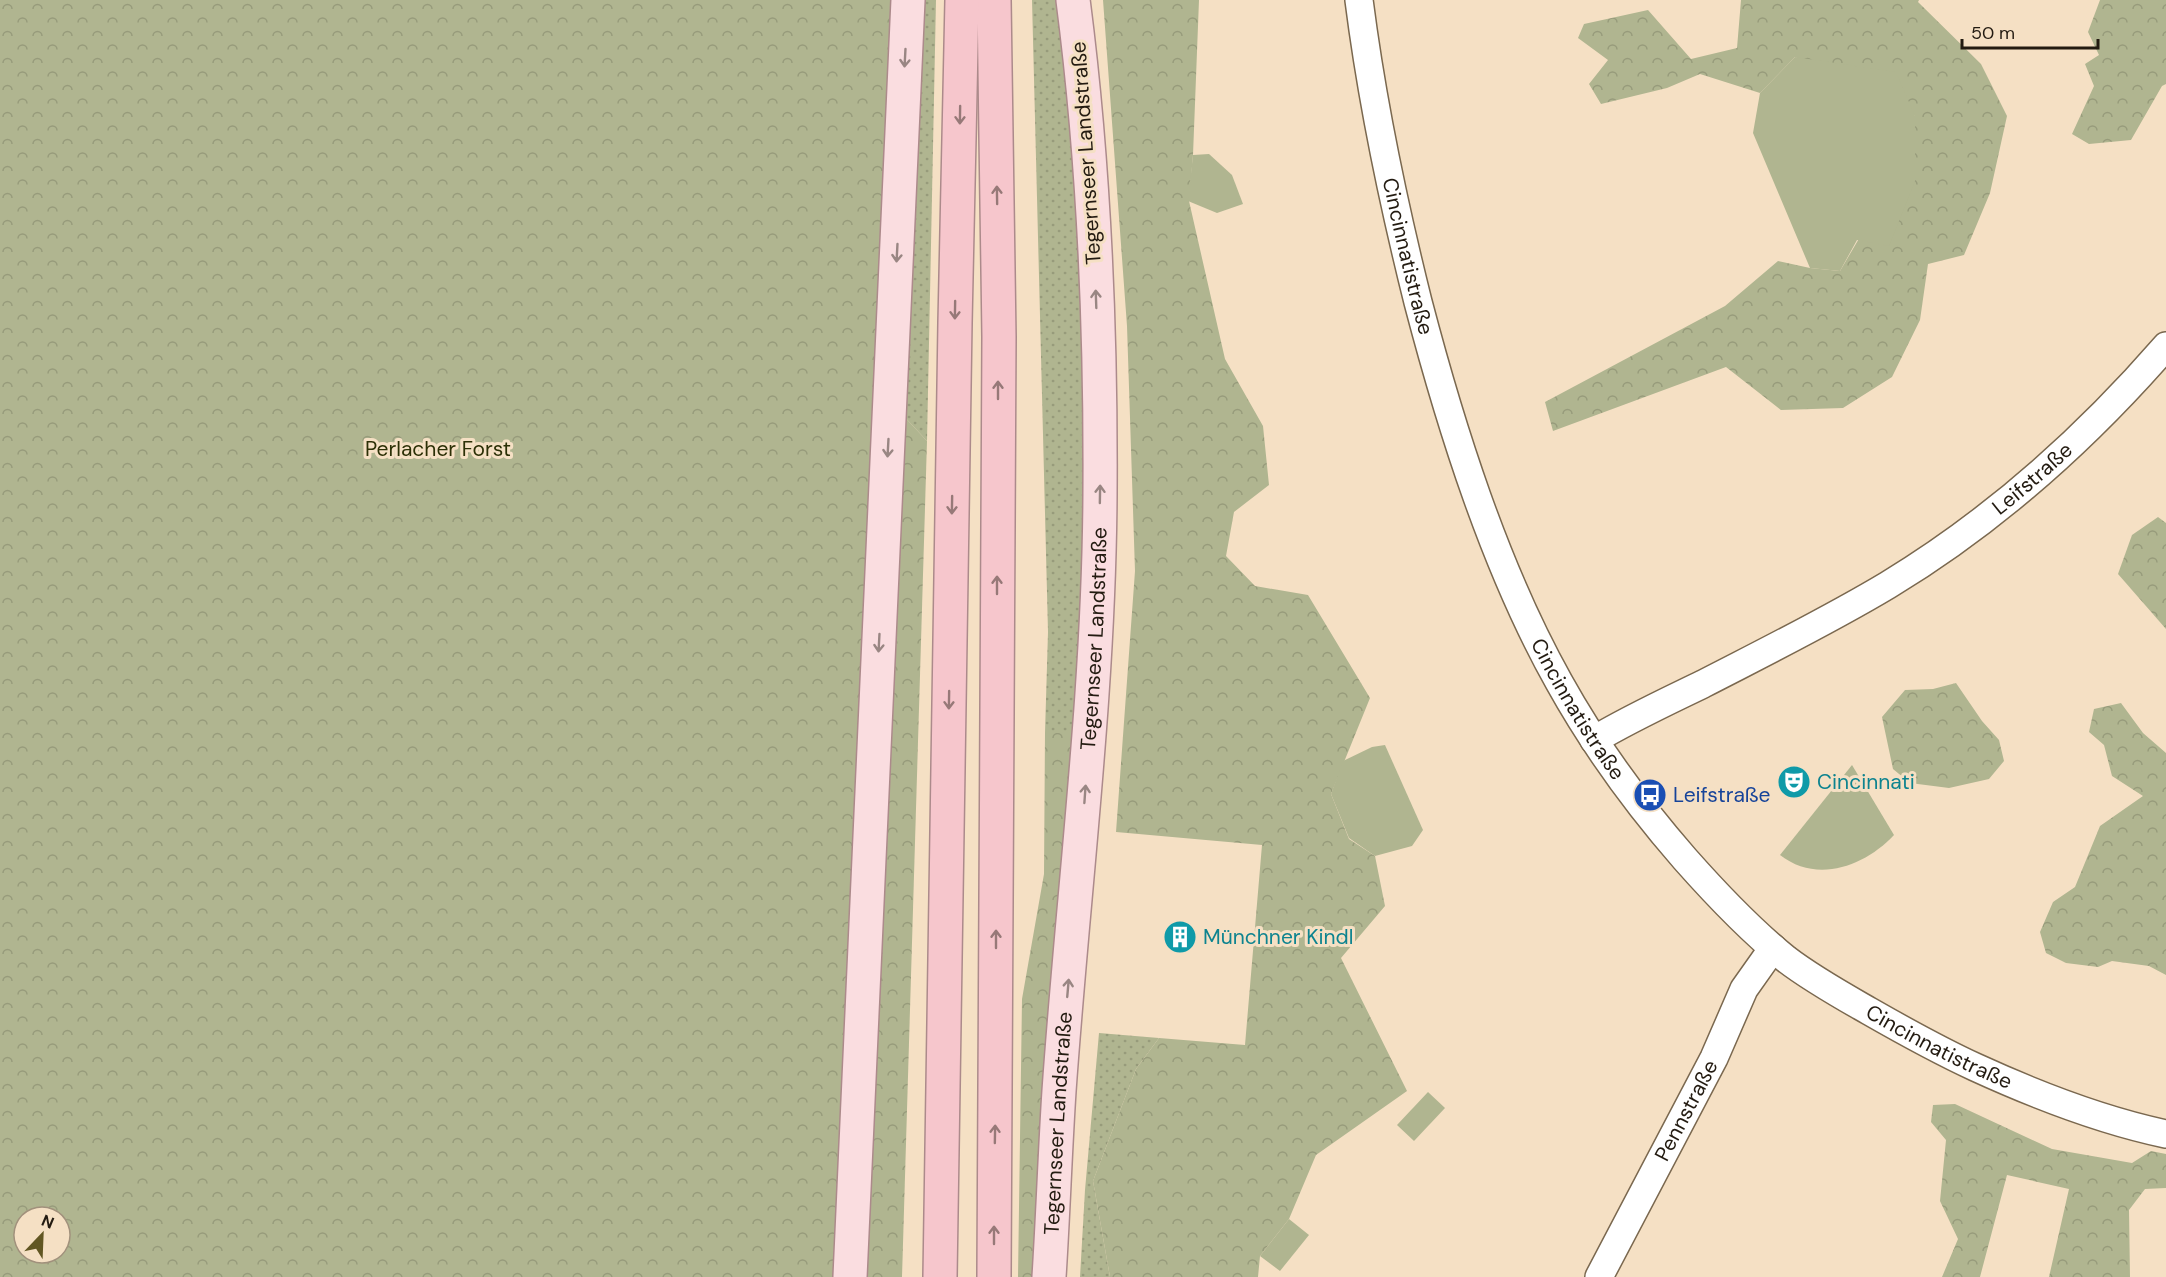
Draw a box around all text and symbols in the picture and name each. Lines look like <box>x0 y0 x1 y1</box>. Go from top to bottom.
scale bar <box>1962 12 2098 50</box>
text: 50 m <box>1971 21 2015 45</box>
street label: Tegernseer Landstraße <box>1064 41 1108 265</box>
one-way arrow <box>900 48 911 68</box>
one-way arrow <box>954 104 966 124</box>
street label: Cincinnatistraße <box>1376 175 1440 338</box>
one-way arrow <box>991 186 1002 206</box>
one-way arrow <box>891 243 902 263</box>
one-way arrow <box>1091 290 1102 310</box>
one-way arrow <box>949 299 961 319</box>
one-way arrow <box>992 381 1004 401</box>
park label: Perlacher Forst <box>365 435 511 463</box>
street label: Leifstraße <box>1987 436 2079 521</box>
one-way arrow <box>882 438 893 458</box>
one-way arrow <box>1094 485 1106 505</box>
one-way arrow <box>946 494 958 514</box>
street label: Tegernseer Landstraße <box>1074 527 1114 751</box>
one-way arrow <box>991 576 1003 596</box>
one-way arrow <box>873 632 884 652</box>
street label: Cincinnatistraße <box>1524 634 1631 786</box>
one-way arrow <box>943 689 955 709</box>
theatre icon: Cincinnati <box>1776 764 1812 800</box>
place label: Cincinnati <box>1817 768 1915 796</box>
bus stop icon: Leifstraße <box>1632 777 1668 813</box>
place label: Leifstraße <box>1673 781 1770 809</box>
one-way arrow <box>1079 784 1090 804</box>
building icon: Münchner Kindl <box>1162 919 1198 955</box>
place label: Münchner Kindl <box>1203 923 1353 951</box>
one-way arrow <box>990 930 1002 950</box>
one-way arrow <box>1063 979 1074 999</box>
street label: Cincinnatistraße <box>1861 998 2017 1096</box>
street label: Tegernseer Landstraße <box>1037 1011 1079 1236</box>
street label: Pennstraße <box>1648 1055 1725 1166</box>
one-way arrow <box>989 1125 1001 1145</box>
north arrow <box>12 1205 72 1265</box>
text: N <box>38 1210 57 1234</box>
one-way arrow <box>988 1225 1000 1245</box>

